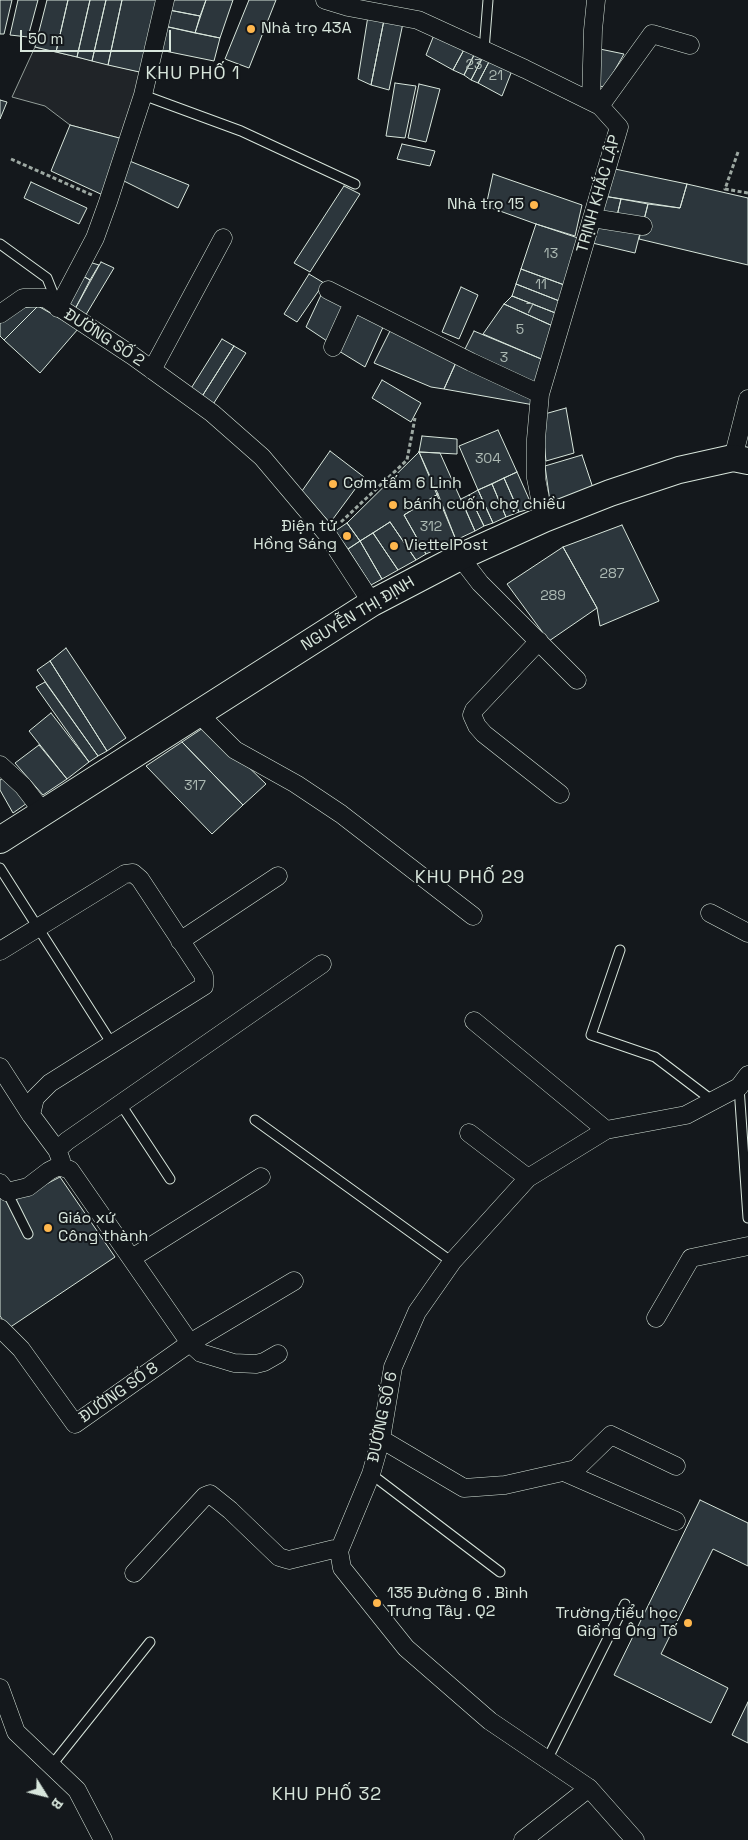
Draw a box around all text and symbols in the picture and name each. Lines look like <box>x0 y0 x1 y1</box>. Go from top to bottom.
place label: Nhà trọ 43A <box>261 19 352 39</box>
scale bar <box>22 20 174 52</box>
marker: Nhà trọ 43A <box>245 23 257 35</box>
text: 50 m <box>28 29 63 48</box>
house number: 23 <box>466 57 482 73</box>
district label: KHU PHỐ 1 <box>144 63 242 85</box>
house number: 21 <box>489 68 503 84</box>
street label: TRỊNH KHẮC LẬP <box>573 133 625 255</box>
place label: Nhà trọ 15 <box>447 195 524 215</box>
marker: Nhà trọ 15 <box>528 199 540 211</box>
house number: 13 <box>544 246 558 262</box>
house number: 11 <box>535 277 547 293</box>
house number: 7 <box>526 301 534 317</box>
street label: ĐƯỜNG SỐ 2 <box>60 305 148 371</box>
house number: 5 <box>516 322 524 338</box>
house number: 3 <box>500 350 508 366</box>
house number: 304 <box>475 451 501 467</box>
place label: Cơm tấm 6 Linh <box>343 474 462 494</box>
marker: Cơm tấm 6 Linh <box>327 478 339 490</box>
place label: bánh cuốn chợ chiều <box>403 495 566 515</box>
marker: bánh cuốn chợ chiều <box>387 499 399 511</box>
place label: Điện tử Hồng Sáng <box>253 517 337 555</box>
house number: 312 <box>420 519 442 535</box>
marker: Điện tử Hồng Sáng <box>341 530 353 542</box>
place label: ViettelPost <box>404 536 488 556</box>
marker: ViettelPost <box>388 540 400 552</box>
house number: 287 <box>600 566 624 582</box>
street label: NGUYỄN THỊ ĐỊNH <box>298 573 418 655</box>
house number: 289 <box>540 588 566 604</box>
house number: 317 <box>184 778 206 794</box>
district label: KHU PHỐ 29 <box>413 867 527 889</box>
place label: Giáo xứ Công thành <box>58 1209 148 1247</box>
marker: Giáo xứ Công thành <box>42 1222 54 1234</box>
street label: ĐƯỜNG SỐ 8 <box>76 1359 162 1427</box>
street label: ĐƯỜNG SỐ 6 <box>364 1370 402 1464</box>
place label: 135 Đường 6 . Bình Trưng Tây . Q2 <box>387 1584 528 1622</box>
marker: 135 Đường 6 . Bình Trưng Tây . Q2 <box>371 1597 383 1609</box>
place label: Trường tiểu học Giồng Ông Tố <box>555 1604 678 1642</box>
marker: Trường tiểu học Giồng Ông Tố <box>682 1617 694 1629</box>
north arrow <box>20 1770 70 1820</box>
district label: KHU PHỐ 32 <box>271 1784 383 1806</box>
text: B <box>47 1795 67 1813</box>

